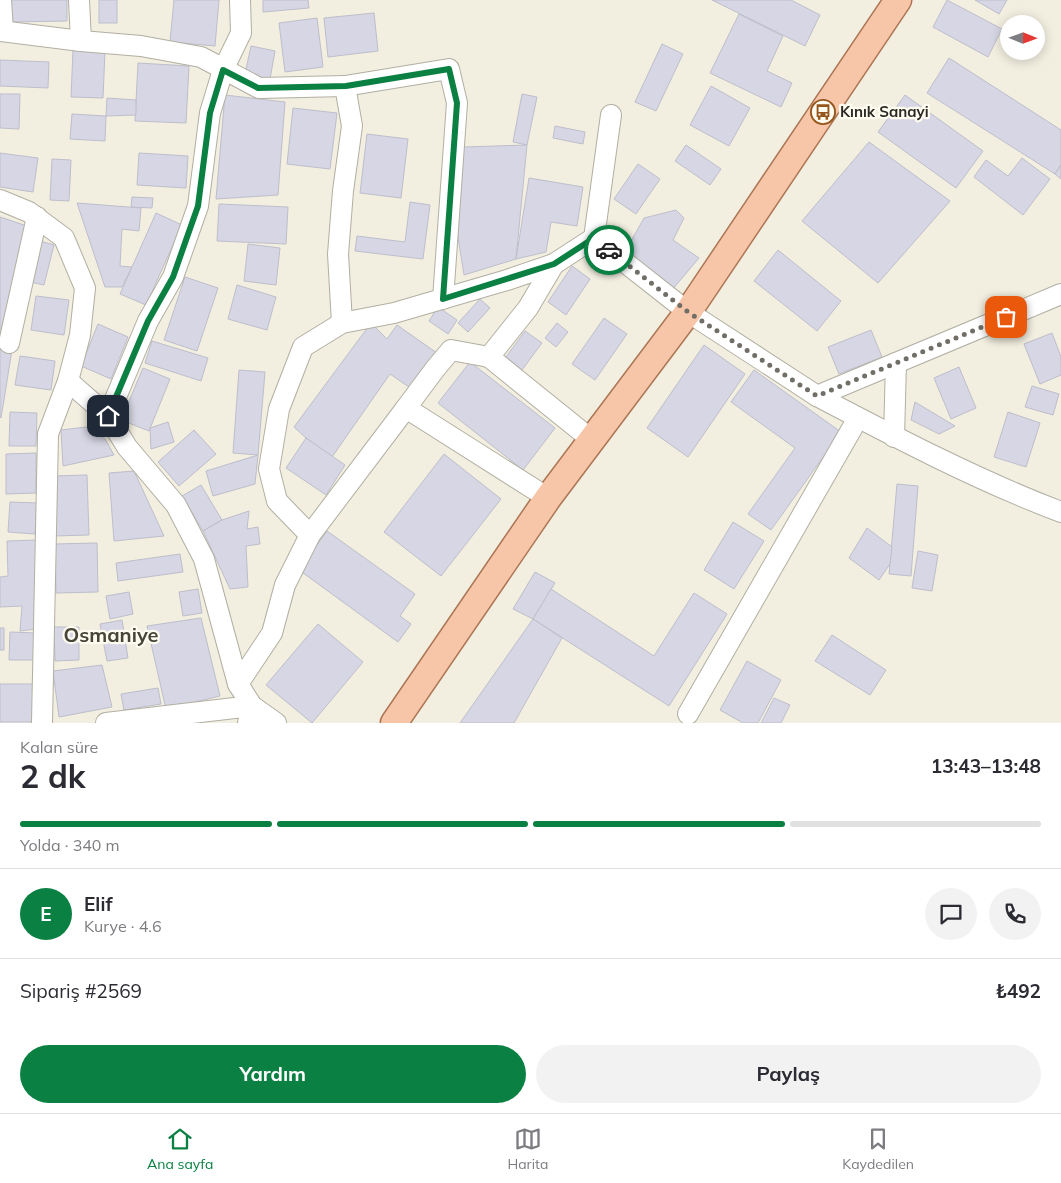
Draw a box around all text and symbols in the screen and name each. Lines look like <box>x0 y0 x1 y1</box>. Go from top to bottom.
north arrow <box>1000 15 1045 60</box>
map controls <box>1000 15 1045 60</box>
bus stop icon: Kınık Sanayi <box>810 99 836 125</box>
place label: Kınık Sanayi <box>840 102 929 121</box>
courier <box>584 225 634 275</box>
icon: car <box>595 236 623 264</box>
pin <box>985 296 1027 338</box>
icon: bag <box>992 303 1020 331</box>
pin <box>87 395 129 437</box>
icon: home <box>94 402 122 430</box>
district label: Osmaniye <box>63 622 159 647</box>
text: Kalan süre <box>20 737 98 757</box>
text: 13:43–13:48 <box>931 754 1041 778</box>
text: 2 dk <box>20 756 85 796</box>
text: Yolda · 340 m <box>20 835 120 855</box>
button: chat <box>925 888 977 940</box>
button: phone <box>989 888 1041 940</box>
text: Elif <box>84 892 113 916</box>
text: E <box>40 902 52 926</box>
text: Kurye · 4.6 <box>84 916 161 936</box>
text: Sipariş #2569 <box>20 979 142 1003</box>
text: ₺492 <box>995 979 1041 1003</box>
button: Yardım <box>20 1045 526 1103</box>
button: Paylaş <box>536 1045 1041 1103</box>
tab: Ana sayfa <box>147 1125 213 1173</box>
tab: Harita <box>507 1125 548 1173</box>
tab: Kaydedilen <box>842 1125 914 1173</box>

